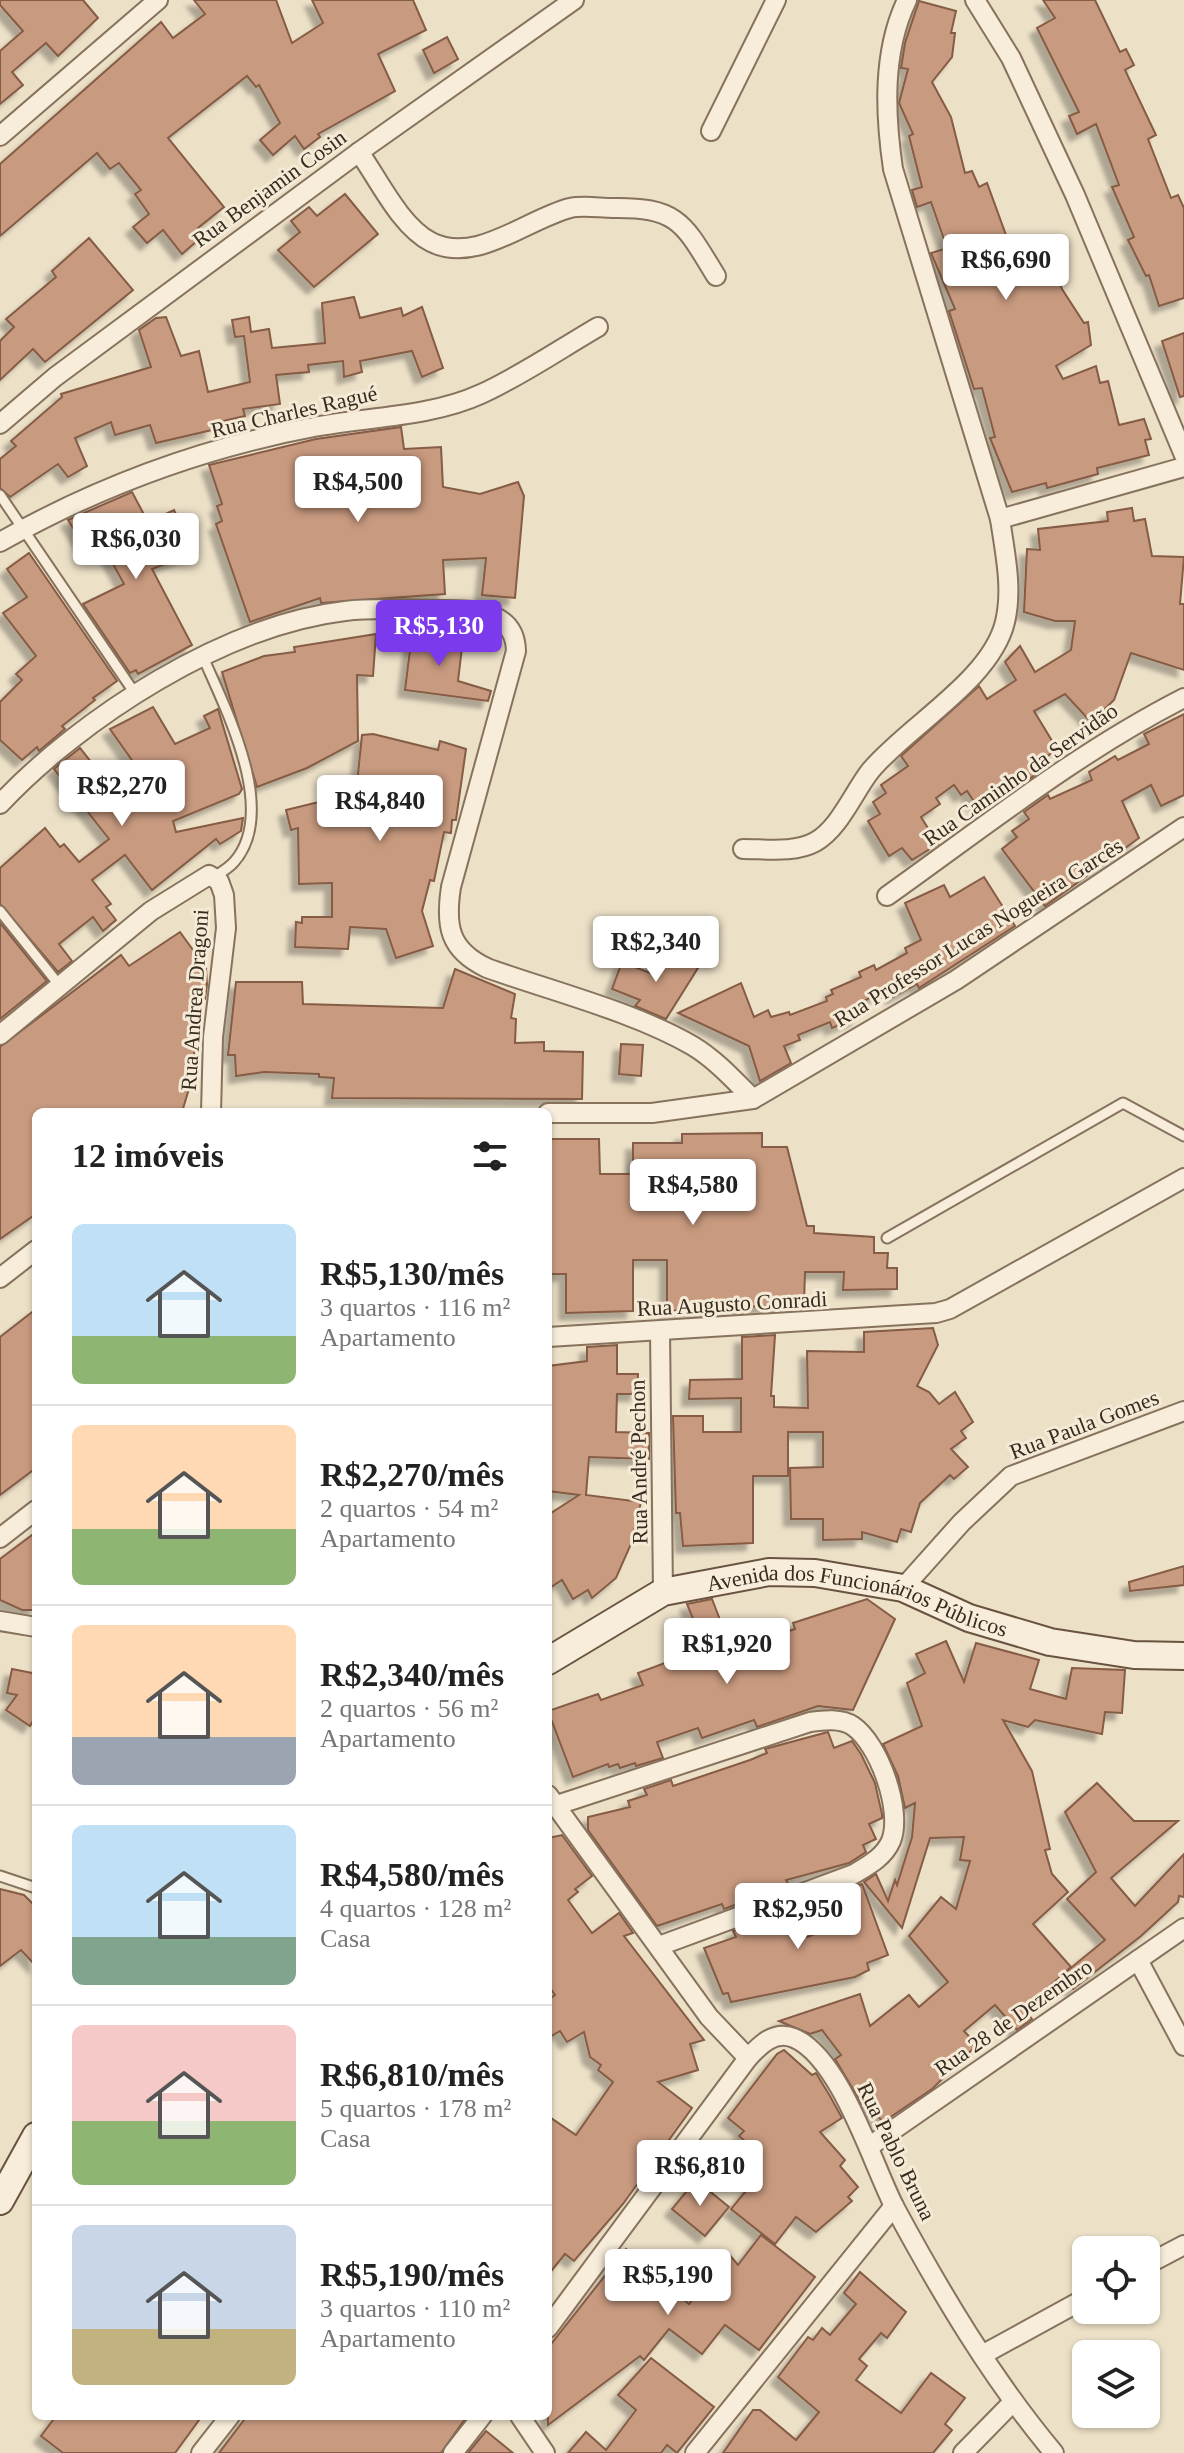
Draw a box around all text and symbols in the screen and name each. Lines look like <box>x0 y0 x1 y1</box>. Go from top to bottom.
street label: Rua Benjamin Cosin <box>188 124 351 252</box>
pin: R$6,690 <box>932 234 1080 302</box>
text: R$6,690 <box>961 245 1051 274</box>
street label: Rua Charles Ragué <box>209 380 380 443</box>
pin: R$4,500 <box>284 456 432 524</box>
text: R$4,500 <box>313 467 403 496</box>
pin: R$6,030 <box>62 513 210 581</box>
text: R$6,030 <box>91 524 181 553</box>
pin: R$5,130 <box>365 600 513 668</box>
text: R$5,130 <box>394 611 484 640</box>
street label: Rua Caminho da Servidão <box>918 698 1122 851</box>
pin: R$2,270 <box>48 760 196 828</box>
text: R$2,270 <box>77 771 167 800</box>
pin: R$4,840 <box>306 775 454 843</box>
text: R$4,840 <box>335 786 425 815</box>
street label: Rua Professor Lucas Nogueira Garcês <box>829 833 1127 1032</box>
street label: Rua Andrea Dragoni <box>176 908 213 1092</box>
pin: R$2,340 <box>582 916 730 984</box>
text: R$2,340 <box>611 927 701 956</box>
icon: filters <box>468 1134 512 1178</box>
text: 12 imóveis <box>72 1137 224 1174</box>
pin: R$4,580 <box>619 1159 767 1227</box>
text: R$4,580 <box>648 1170 738 1199</box>
text: R$5,130/mês <box>320 1255 504 1292</box>
icon: home <box>136 1256 232 1352</box>
street label: Rua Augusto Conradi <box>636 1286 828 1321</box>
text: 3 quartos · 116 m² <box>320 1293 510 1322</box>
text: Apartamento <box>320 1323 456 1352</box>
street label: Rua André Pechon <box>625 1379 652 1545</box>
street label: Rua Paula Gomes <box>1006 1385 1162 1464</box>
text: R$2,270/mês <box>320 1456 504 1493</box>
icon: home <box>136 1457 232 1553</box>
text: 2 quartos · 54 m² <box>320 1494 498 1523</box>
text: Apartamento <box>320 1524 456 1553</box>
street label: Avenida dos Funcionários Públicos <box>705 1560 1010 1642</box>
pin: R$1,920 <box>653 1618 801 1686</box>
text: R$1,920 <box>682 1629 772 1658</box>
text: R$2,340/mês <box>320 1656 504 1693</box>
icon: home <box>136 1657 232 1753</box>
text: 2 quartos · 56 m² <box>320 1694 498 1723</box>
text: Apartamento <box>320 1724 456 1753</box>
text: R$4,580/mês <box>320 1856 504 1893</box>
icon: home <box>136 1857 232 1953</box>
pin: R$2,950 <box>724 1883 872 1951</box>
text: 4 quartos · 128 m² <box>320 1894 511 1923</box>
text: R$2,950 <box>753 1894 843 1923</box>
text: Casa <box>320 1924 371 1953</box>
street label: Rua 28 de Dezembro <box>930 1954 1097 2081</box>
text: R$6,810/mês <box>320 2056 504 2093</box>
icon: home <box>136 2057 232 2153</box>
street label: Rua Pablo Bruna <box>852 2078 941 2224</box>
text: 5 quartos · 178 m² <box>320 2094 511 2123</box>
text: Casa <box>320 2124 371 2153</box>
pin: R$6,810 <box>626 2140 774 2208</box>
text: R$6,810 <box>655 2151 745 2180</box>
map controls <box>1072 2236 1160 2428</box>
button: locate <box>1072 2236 1160 2324</box>
pin: R$5,190 <box>594 2249 742 2317</box>
text: R$5,190/mês <box>320 2256 504 2293</box>
icon: home <box>136 2257 232 2353</box>
text: R$5,190 <box>623 2260 713 2289</box>
text: 3 quartos · 110 m² <box>320 2294 510 2323</box>
text: Apartamento <box>320 2324 456 2353</box>
button: layers <box>1072 2340 1160 2428</box>

